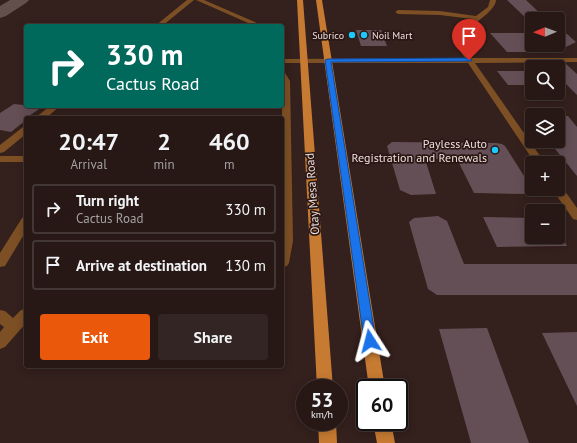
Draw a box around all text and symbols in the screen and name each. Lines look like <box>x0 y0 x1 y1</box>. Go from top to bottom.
north arrow <box>525 12 565 52</box>
map controls <box>525 12 565 244</box>
pin <box>452 19 486 60</box>
icon: arrive <box>458 25 480 47</box>
place label: Subrico <box>312 29 344 42</box>
place label: Noil Mart <box>372 29 413 42</box>
marker: Subrico <box>347 30 357 40</box>
marker: Noil Mart <box>359 30 369 40</box>
text: 330 m <box>106 36 183 73</box>
icon: right <box>40 40 92 92</box>
button: search <box>525 60 565 100</box>
text: Cactus Road <box>106 72 199 95</box>
button: layers <box>525 108 565 148</box>
text: 20:47 <box>58 126 119 157</box>
text: 2 <box>157 126 171 157</box>
text: 460 <box>209 126 250 157</box>
place label: Payless Auto Registration and Renewals <box>351 136 487 165</box>
marker: Payless Auto Registration and Renewals <box>490 145 500 155</box>
street label: Otay Mesa Road <box>302 153 322 235</box>
text: Arrival <box>71 156 107 173</box>
text: min <box>153 156 175 173</box>
text: m <box>224 156 235 173</box>
button: + <box>525 156 565 196</box>
text: Turn right <box>76 191 139 210</box>
icon: right <box>42 198 64 220</box>
text: 330 m <box>225 200 266 219</box>
button: − <box>525 204 565 244</box>
text: Cactus Road <box>76 210 143 227</box>
icon: arrive <box>42 254 64 276</box>
text: Arrive at destination <box>76 256 207 275</box>
text: 130 m <box>225 256 266 275</box>
button: Exit <box>40 314 150 360</box>
button: Share <box>158 314 268 360</box>
position arrow <box>349 320 391 362</box>
speed limit sign: 60 <box>356 379 408 431</box>
text: 53 <box>311 387 333 413</box>
text: km/h <box>311 408 333 421</box>

